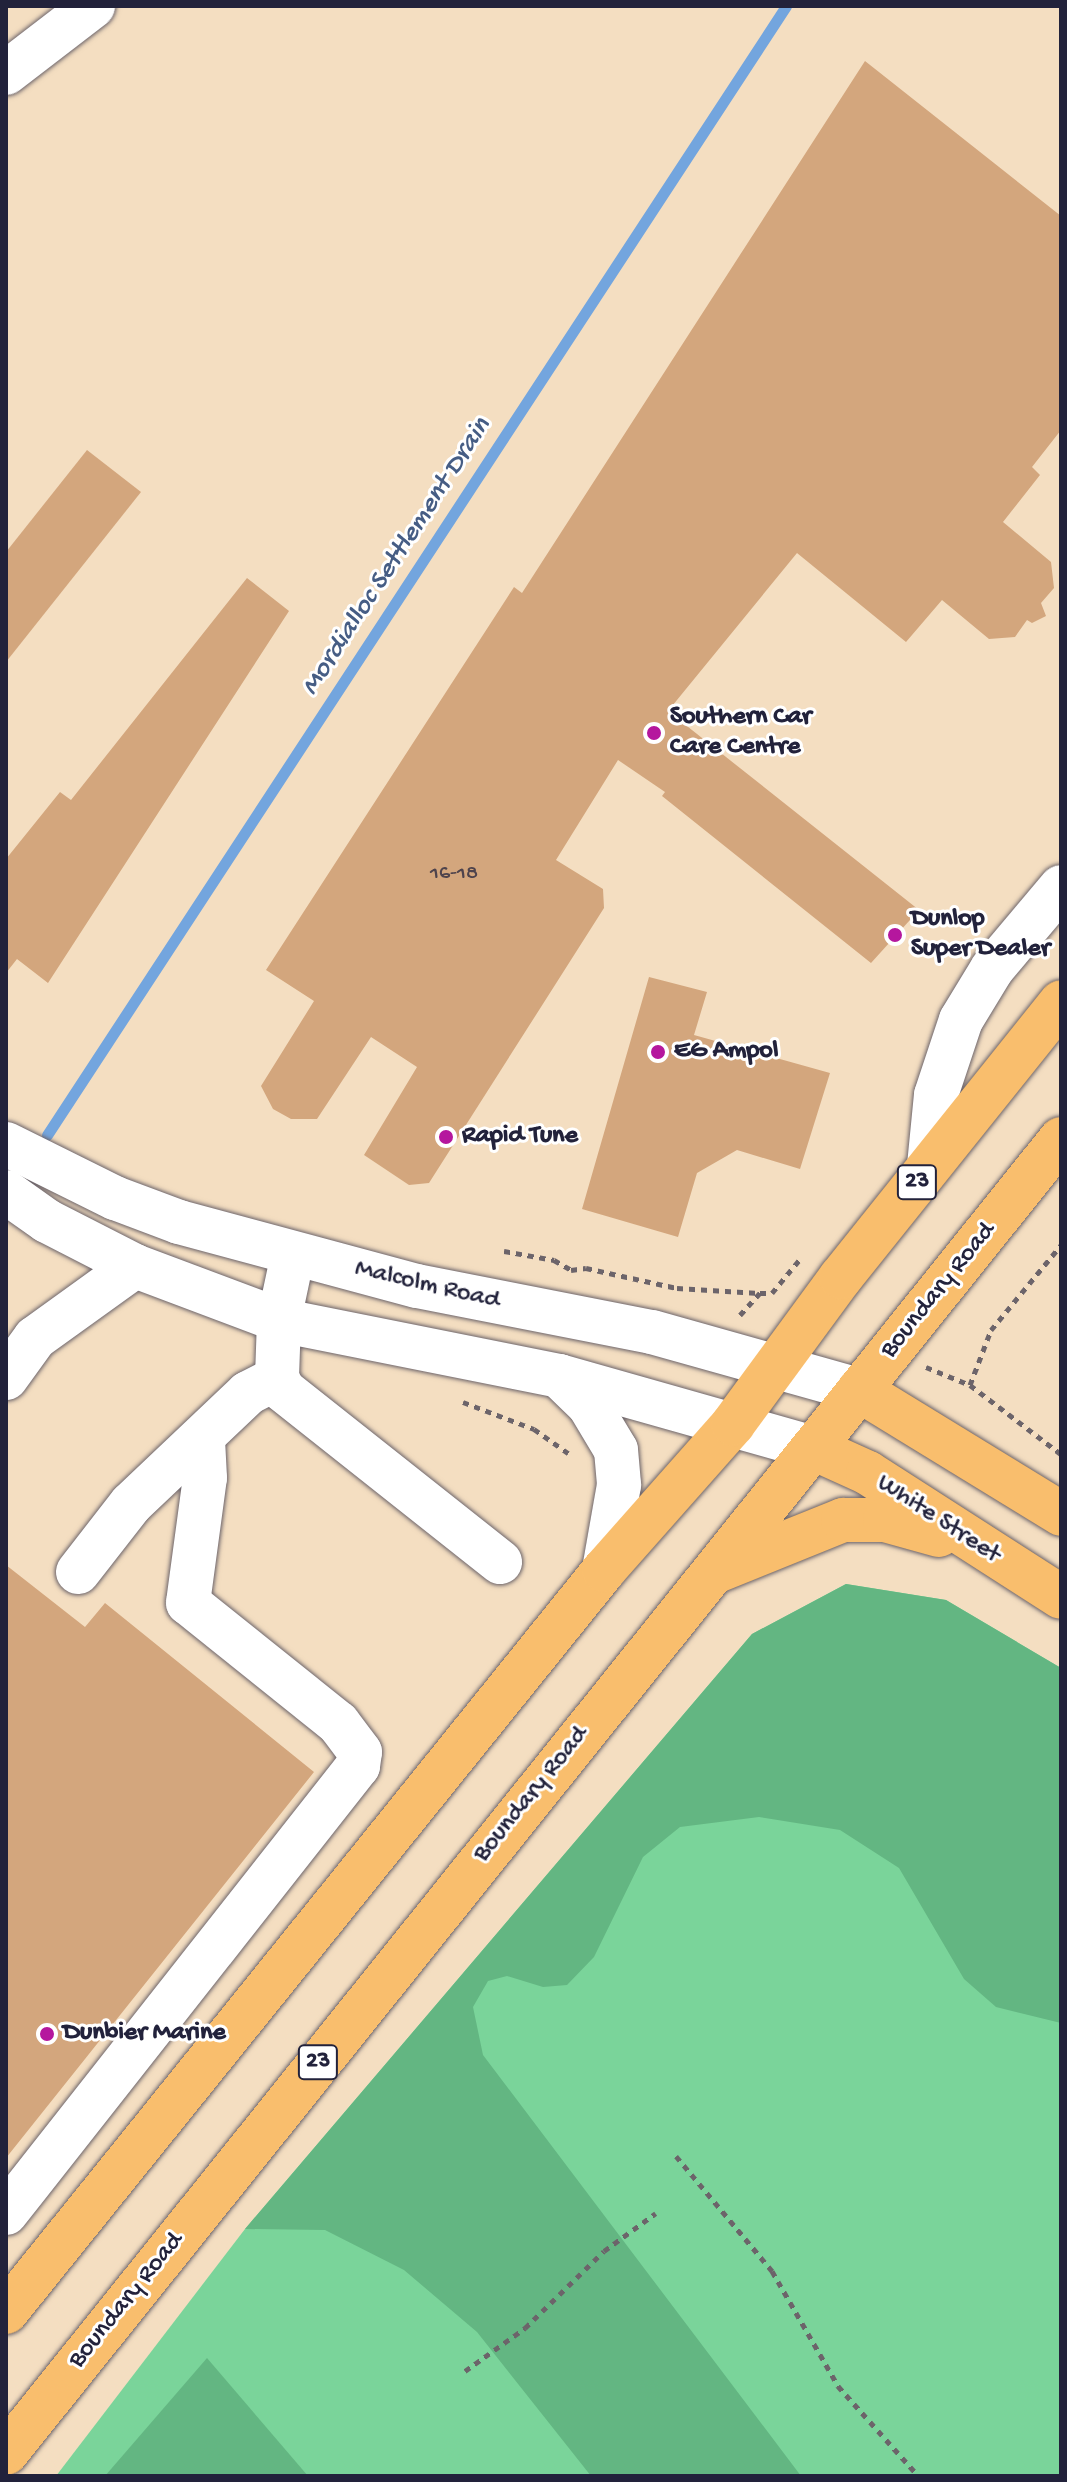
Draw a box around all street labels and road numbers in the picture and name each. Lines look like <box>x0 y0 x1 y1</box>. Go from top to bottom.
road number: 23 <box>895 1162 939 1202</box>
street label: Boundary Road <box>875 1217 1003 1365</box>
street label: Malcolm Road <box>352 1254 502 1318</box>
street label: White Street <box>870 1468 1006 1572</box>
street label: Boundary Road <box>468 1721 596 1869</box>
road number: 23 <box>296 2042 340 2082</box>
street label: Boundary Road <box>63 2227 191 2375</box>

